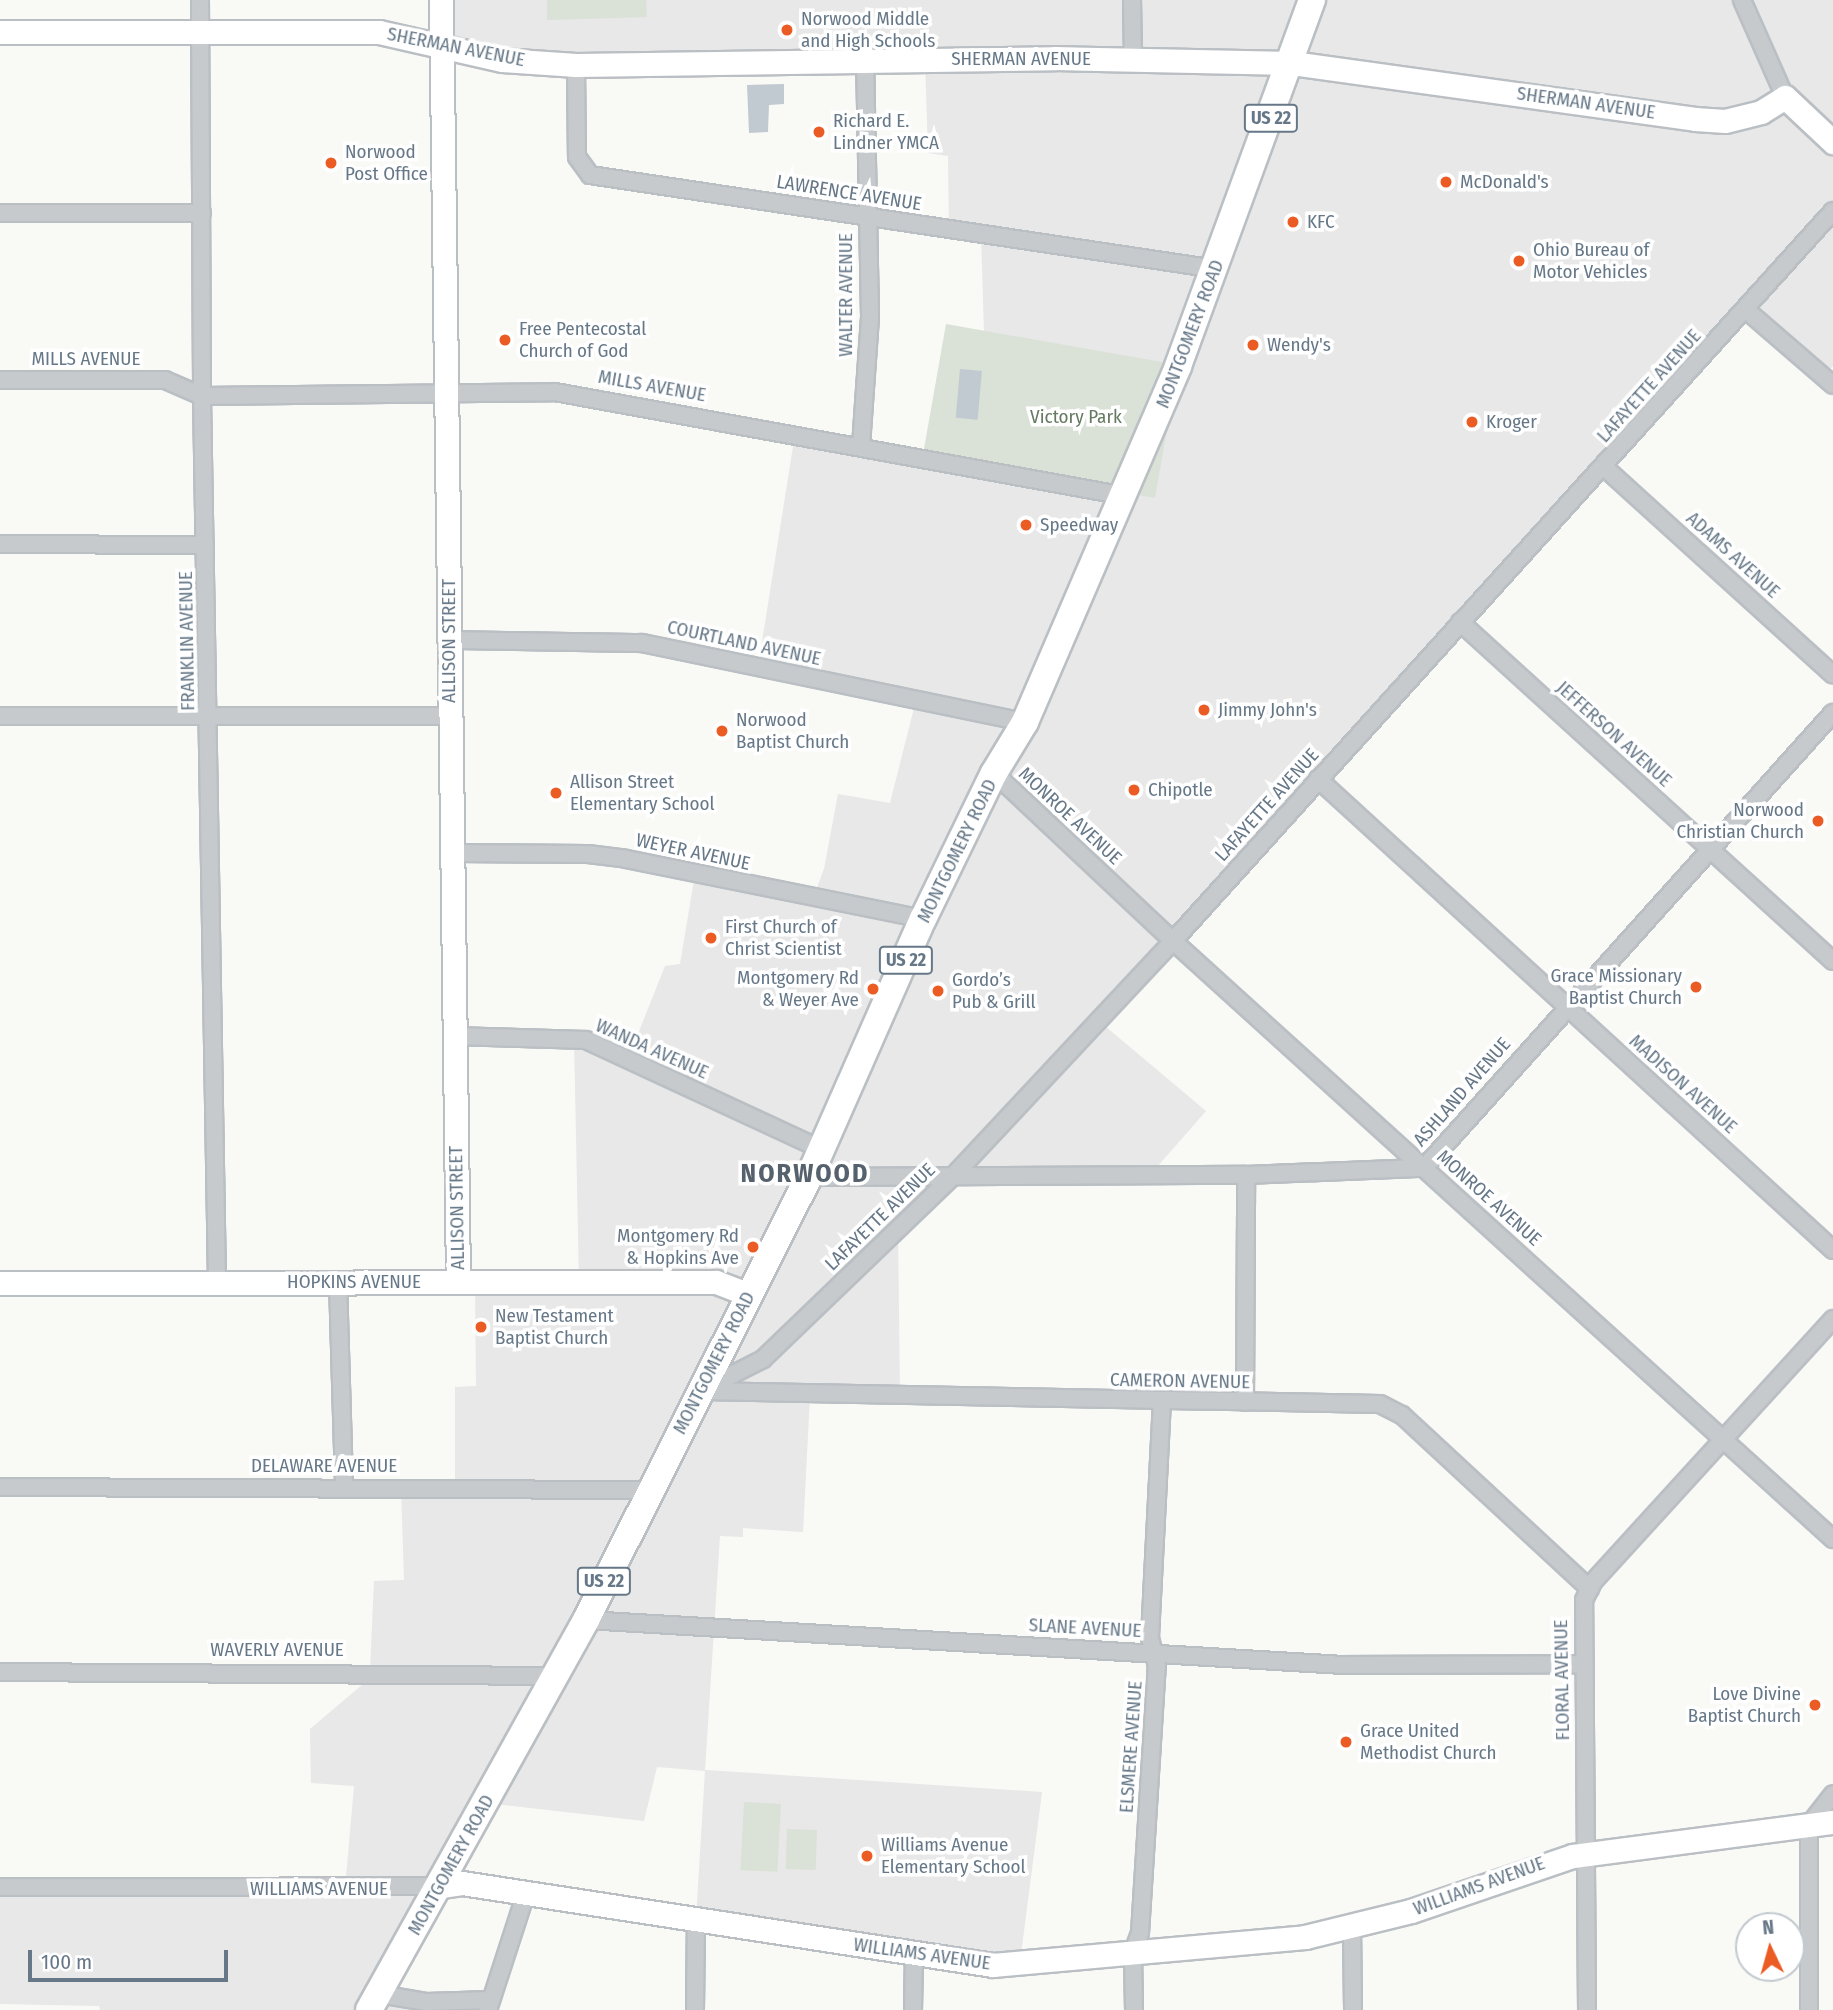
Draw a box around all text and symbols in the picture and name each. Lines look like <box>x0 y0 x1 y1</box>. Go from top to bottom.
place label: Norwood Middle and High Schools <box>801 8 935 52</box>
street label: SHERMAN AVENUE <box>385 22 527 72</box>
marker: Norwood Middle and High Schools <box>779 22 795 38</box>
street label: SHERMAN AVENUE <box>951 48 1091 70</box>
street label: SHERMAN AVENUE <box>1515 82 1657 124</box>
road number: US 22 <box>1243 104 1299 132</box>
place label: Richard E. Lindner YMCA <box>833 110 939 154</box>
marker: Richard E. Lindner YMCA <box>811 124 827 140</box>
place label: Norwood Post Office <box>345 141 428 185</box>
marker: Norwood Post Office <box>323 155 339 171</box>
street label: LAWRENCE AVENUE <box>775 170 923 216</box>
place label: McDonald's <box>1460 171 1549 193</box>
marker: McDonald's <box>1438 174 1454 190</box>
place label: KFC <box>1307 211 1335 233</box>
marker: KFC <box>1285 214 1301 230</box>
street label: WALTER AVENUE <box>835 233 857 357</box>
place label: Ohio Bureau of Motor Vehicles <box>1533 239 1649 283</box>
marker: Ohio Bureau of Motor Vehicles <box>1511 253 1527 269</box>
street label: MONTGOMERY ROAD <box>1151 257 1229 411</box>
place label: Free Pentecostal Church of God <box>519 318 646 362</box>
street label: LAFAYETTE AVENUE <box>1592 325 1706 447</box>
marker: Free Pentecostal Church of God <box>497 332 513 348</box>
place label: Wendy's <box>1267 334 1331 356</box>
marker: Wendy's <box>1245 337 1261 353</box>
street label: MILLS AVENUE <box>32 348 140 370</box>
street label: MILLS AVENUE <box>596 365 708 407</box>
park label: Victory Park <box>1030 406 1122 428</box>
place label: Kroger <box>1486 411 1537 433</box>
marker: Kroger <box>1464 414 1480 430</box>
street label: ADAMS AVENUE <box>1682 507 1784 603</box>
place label: Speedway <box>1040 514 1118 536</box>
marker: Speedway <box>1018 517 1034 533</box>
street label: FRANKLIN AVENUE <box>174 571 200 711</box>
street label: ALLISON STREET <box>438 579 460 703</box>
street label: COURTLAND AVENUE <box>665 616 823 670</box>
street label: JEFFERSON AVENUE <box>1552 676 1676 792</box>
place label: Jimmy John's <box>1218 699 1317 721</box>
marker: Jimmy John's <box>1196 702 1212 718</box>
place label: Norwood Baptist Church <box>736 709 849 753</box>
marker: Norwood Baptist Church <box>714 723 730 739</box>
street label: LAFAYETTE AVENUE <box>1210 744 1324 866</box>
street label: MONROE AVENUE <box>1014 763 1126 869</box>
place label: Allison Street Elementary School <box>570 771 715 815</box>
street label: MONTGOMERY ROAD <box>912 776 1002 926</box>
place label: Chipotle <box>1148 779 1213 801</box>
marker: Chipotle <box>1126 782 1142 798</box>
marker: Allison Street Elementary School <box>548 785 564 801</box>
place label: Norwood Christian Church <box>1677 799 1804 843</box>
marker: Norwood Christian Church <box>1810 813 1826 829</box>
street label: WEYER AVENUE <box>634 829 752 875</box>
place label: First Church of Christ Scientist <box>725 916 842 960</box>
marker: First Church of Christ Scientist <box>703 930 719 946</box>
road number: US 22 <box>878 945 934 974</box>
place label: Grace Missionary Baptist Church <box>1551 965 1682 1009</box>
place label: Montgomery Rd & Weyer Ave <box>737 967 859 1011</box>
place label: Gordo’s Pub & Grill <box>952 969 1035 1013</box>
marker: Grace Missionary Baptist Church <box>1688 979 1704 995</box>
marker: Montgomery Rd & Weyer Ave <box>865 981 881 997</box>
marker: Gordo’s Pub & Grill <box>930 983 946 999</box>
street label: WANDA AVENUE <box>592 1014 712 1084</box>
street label: MADISON AVENUE <box>1625 1030 1741 1138</box>
street label: ASHLAND AVENUE <box>1409 1033 1515 1151</box>
street label: MONROE AVENUE <box>1432 1145 1546 1251</box>
street label: ALLISON STREET <box>445 1146 469 1270</box>
district label: NORWOOD <box>741 1158 869 1190</box>
street label: LAFAYETTE AVENUE <box>820 1159 940 1275</box>
place label: Montgomery Rd & Hopkins Ave <box>617 1225 739 1269</box>
marker: Montgomery Rd & Hopkins Ave <box>745 1239 761 1255</box>
street label: HOPKINS AVENUE <box>287 1271 421 1293</box>
street label: MONTGOMERY ROAD <box>668 1288 760 1438</box>
place label: New Testament Baptist Church <box>495 1305 614 1349</box>
marker: New Testament Baptist Church <box>473 1319 489 1335</box>
street label: CAMERON AVENUE <box>1110 1368 1250 1394</box>
street label: DELAWARE AVENUE <box>251 1455 397 1477</box>
road number: US 22 <box>576 1566 632 1596</box>
street label: SLANE AVENUE <box>1028 1614 1142 1642</box>
street label: FLORAL AVENUE <box>1550 1619 1574 1741</box>
street label: WAVERLY AVENUE <box>210 1639 344 1661</box>
street label: ELSMERE AVENUE <box>1115 1680 1147 1814</box>
place label: Love Divine Baptist Church <box>1688 1683 1801 1727</box>
marker: Love Divine Baptist Church <box>1807 1697 1823 1713</box>
place label: Grace United Methodist Church <box>1360 1720 1497 1764</box>
marker: Grace United Methodist Church <box>1338 1734 1354 1750</box>
street label: MONTGOMERY ROAD <box>403 1791 499 1939</box>
place label: Williams Avenue Elementary School <box>881 1834 1026 1878</box>
marker: Williams Avenue Elementary School <box>859 1848 875 1864</box>
street label: WILLIAMS AVENUE <box>1410 1852 1548 1920</box>
street label: WILLIAMS AVENUE <box>250 1878 388 1900</box>
north arrow <box>1735 1912 1805 1982</box>
text: N <box>1762 1916 1775 1940</box>
street label: WILLIAMS AVENUE <box>852 1933 992 1975</box>
scale bar <box>32 1937 231 1981</box>
text: 100 m <box>41 1949 92 1975</box>

